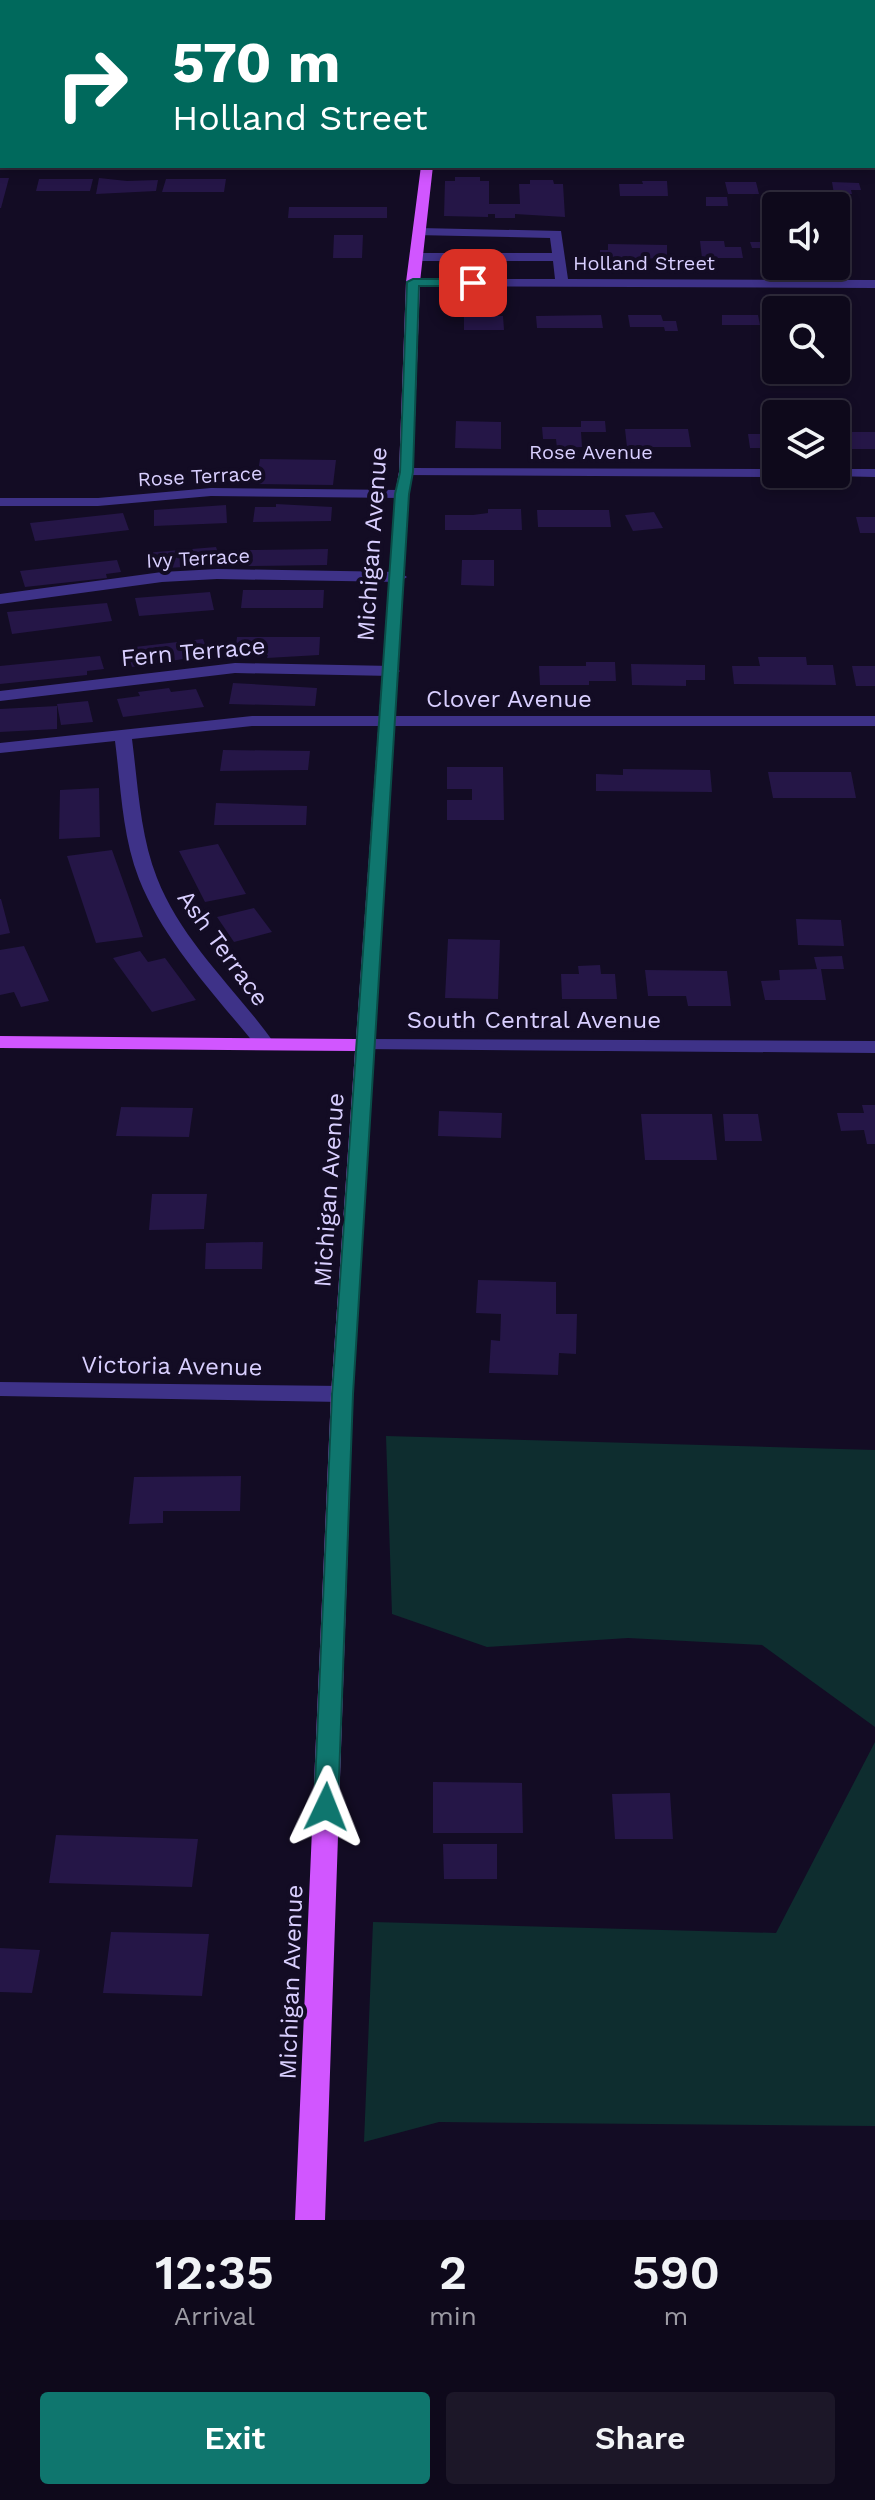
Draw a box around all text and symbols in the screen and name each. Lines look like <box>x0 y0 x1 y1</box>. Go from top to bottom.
text: 570 m <box>172 30 340 96</box>
icon: right <box>40 32 144 136</box>
text: Holland Street <box>172 97 428 139</box>
map controls <box>762 192 850 488</box>
button: sound <box>762 192 850 280</box>
pin <box>439 249 507 317</box>
street label: Holland Street <box>573 251 716 275</box>
icon: arrive <box>451 261 495 305</box>
button: search <box>762 296 850 384</box>
button: layers <box>762 400 850 488</box>
street label: Rose Avenue <box>529 440 653 464</box>
street label: Michigan Avenue <box>351 446 393 642</box>
street label: Rose Terrace <box>137 461 263 491</box>
street label: Ivy Terrace <box>145 543 251 573</box>
street label: Fern Terrace <box>119 632 267 672</box>
street label: Clover Avenue <box>426 685 592 713</box>
street label: Ash Terrace <box>172 885 274 1011</box>
street label: South Central Avenue <box>407 1006 661 1034</box>
street label: Michigan Avenue <box>308 1092 350 1288</box>
street label: Victoria Avenue <box>81 1350 263 1382</box>
position arrow <box>284 1765 368 1849</box>
street label: Michigan Avenue <box>274 1884 308 2080</box>
text: 12:35 <box>155 2244 274 2301</box>
text: 2 <box>439 2244 467 2301</box>
text: 590 <box>632 2244 720 2301</box>
text: Arrival <box>174 2301 255 2331</box>
text: min <box>429 2301 477 2331</box>
text: m <box>664 2301 688 2331</box>
button: Exit <box>40 2392 430 2484</box>
button: Share <box>446 2392 835 2484</box>

